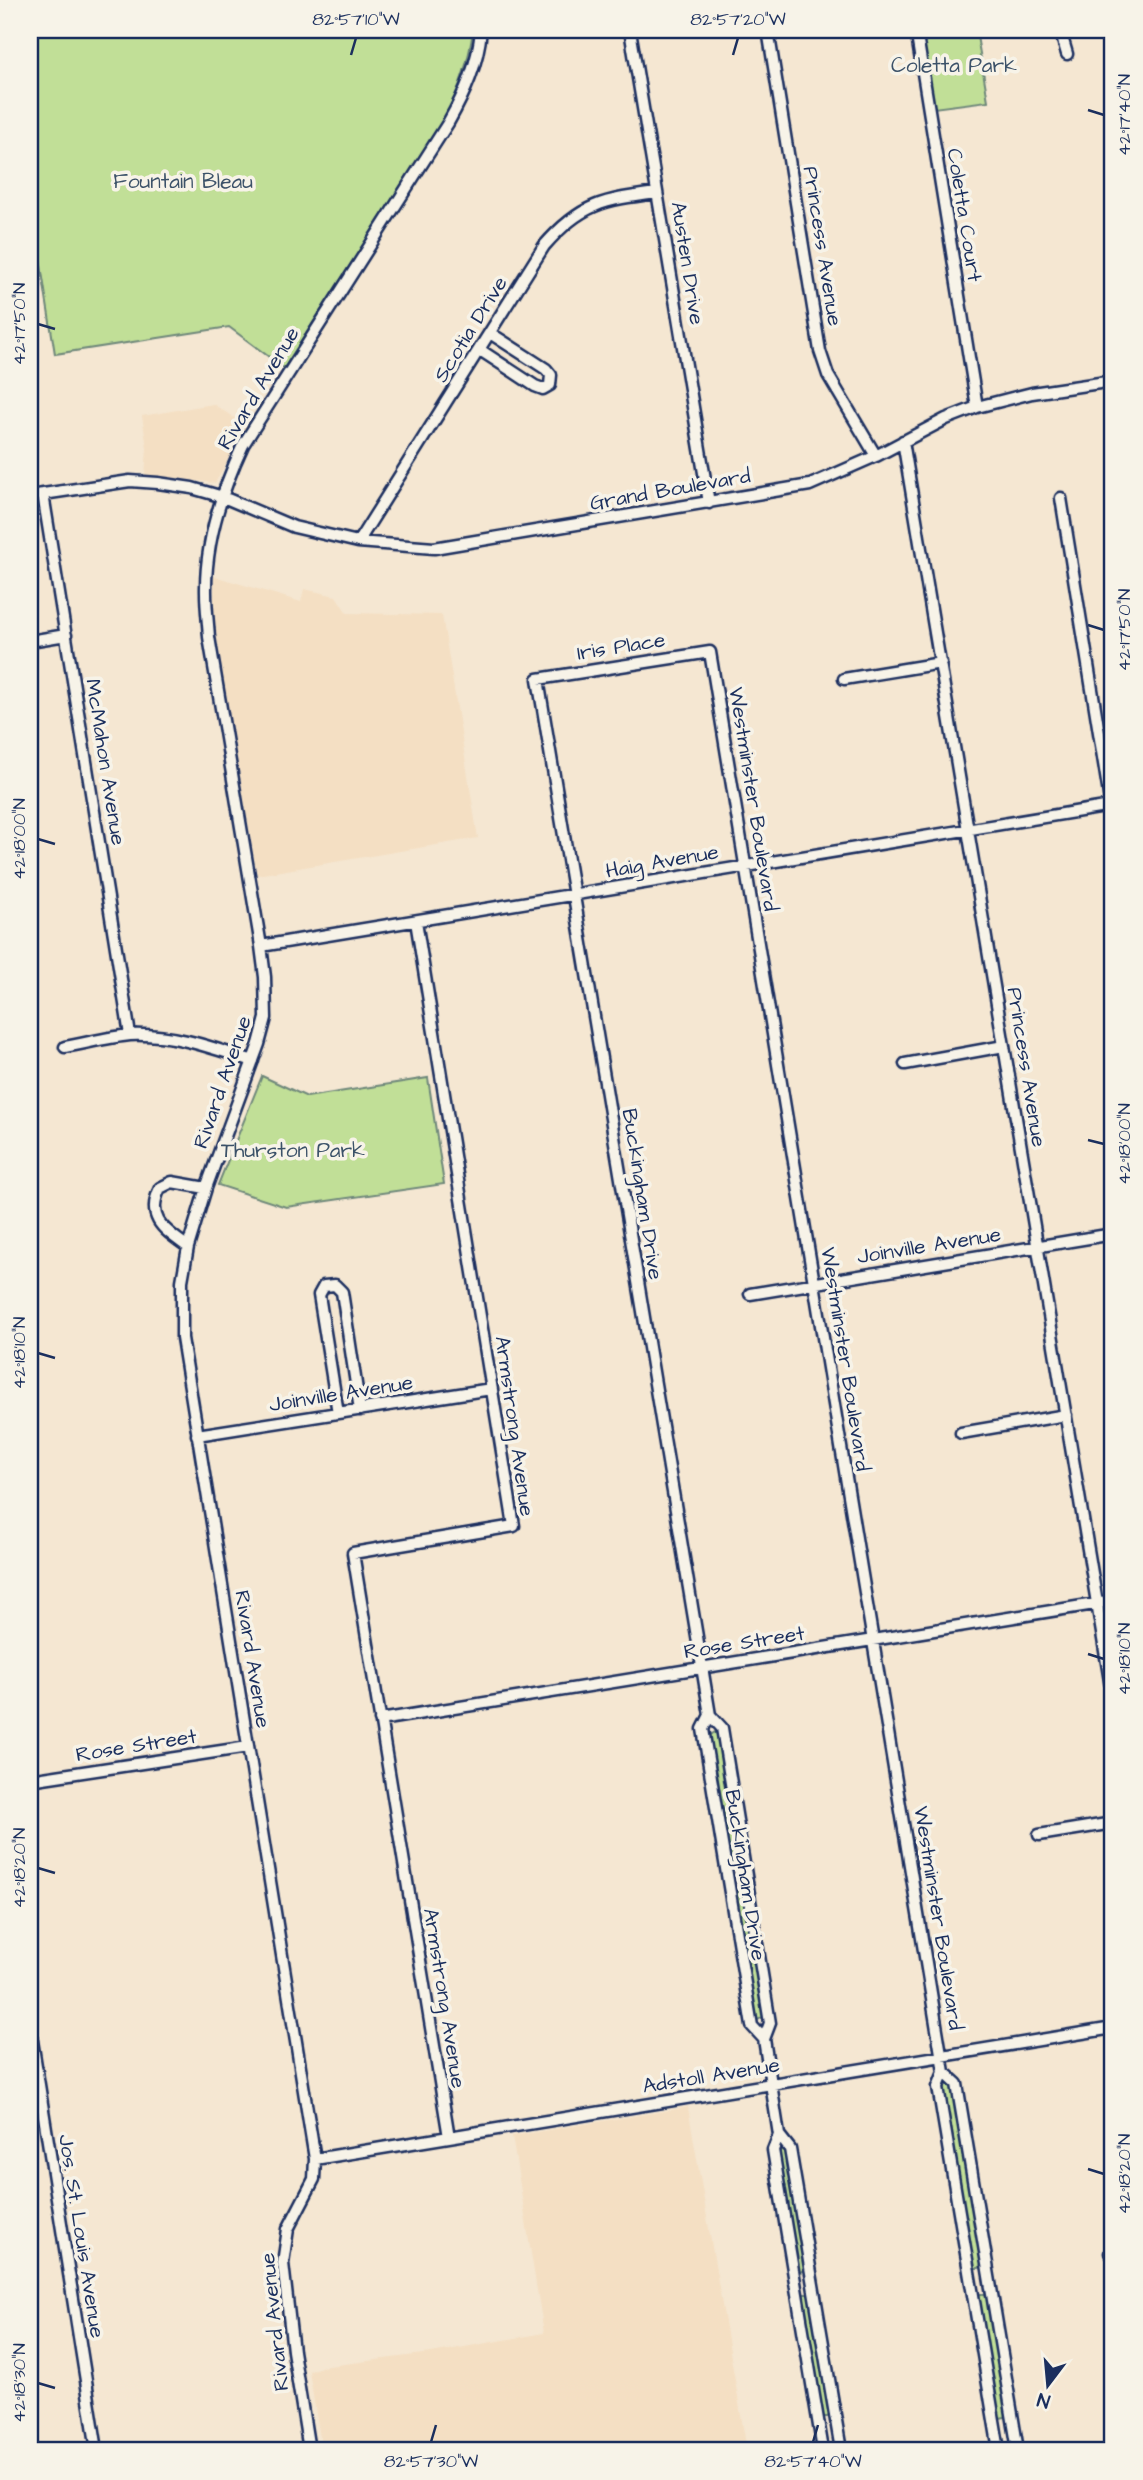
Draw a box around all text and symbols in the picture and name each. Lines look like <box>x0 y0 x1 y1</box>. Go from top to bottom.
text: 82°57'10"W <box>312 7 400 32</box>
text: 82°57'20"W <box>690 7 786 32</box>
park label: Coletta Park <box>891 51 1017 80</box>
text: 42°17'40"N <box>1112 74 1137 156</box>
street label: Coletta Court <box>940 146 989 284</box>
street label: Princess Avenue <box>796 164 849 328</box>
park label: Fountain Bleau <box>113 167 253 196</box>
street label: Austen Drive <box>663 200 712 327</box>
street label: Scotia Drive <box>426 271 515 388</box>
text: 42°17'50"N <box>7 283 32 365</box>
street label: Rivard Avenue <box>210 321 307 455</box>
street label: Grand Boulevard <box>588 461 753 518</box>
text: 42°17'50"N <box>1112 589 1137 671</box>
street label: Iris Place <box>575 625 667 668</box>
street label: McMahon Avenue <box>78 677 133 847</box>
street label: Westminster Boulevard <box>721 685 786 913</box>
text: 42°18'00"N <box>7 798 32 880</box>
street label: Haig Avenue <box>603 837 721 888</box>
street label: Princess Avenue <box>1000 985 1053 1149</box>
street label: Rivard Avenue <box>186 1012 259 1152</box>
text: 42°18'00"N <box>1112 1103 1137 1185</box>
street label: Buckingham Drive <box>613 1106 670 1282</box>
park label: Thurston Park <box>221 1136 365 1165</box>
street label: Joinville Avenue <box>855 1220 1003 1271</box>
street label: Westminster Boulevard <box>813 1245 878 1473</box>
text: 42°18'10"N <box>7 1317 32 1389</box>
street label: Armstrong Avenue <box>486 1334 542 1518</box>
street label: Joinville Avenue <box>267 1368 415 1419</box>
street label: Rivard Avenue <box>227 1588 278 1730</box>
street label: Rose Street <box>682 1619 807 1666</box>
text: 42°18'10"N <box>1112 1623 1137 1695</box>
street label: Rose Street <box>74 1722 199 1769</box>
street label: Buckingham Drive <box>716 1787 773 1963</box>
street label: Westminster Boulevard <box>906 1804 971 2032</box>
text: 42°18'20"N <box>7 1828 32 1908</box>
street label: Armstrong Avenue <box>414 1906 473 2090</box>
street label: Adstoll Avenue <box>641 2050 782 2101</box>
street label: Jos. St. Louis Avenue <box>51 2132 112 2340</box>
text: 42°18'20"N <box>1112 2134 1137 2214</box>
street label: Rivard Avenue <box>253 2251 296 2392</box>
text: 42°18'30"N <box>7 2343 32 2423</box>
north arrow <box>1014 2350 1084 2420</box>
text: N <box>1034 2385 1053 2415</box>
text: 82°57'30"W <box>384 2449 478 2474</box>
text: 82°57'40"W <box>764 2449 862 2474</box>

